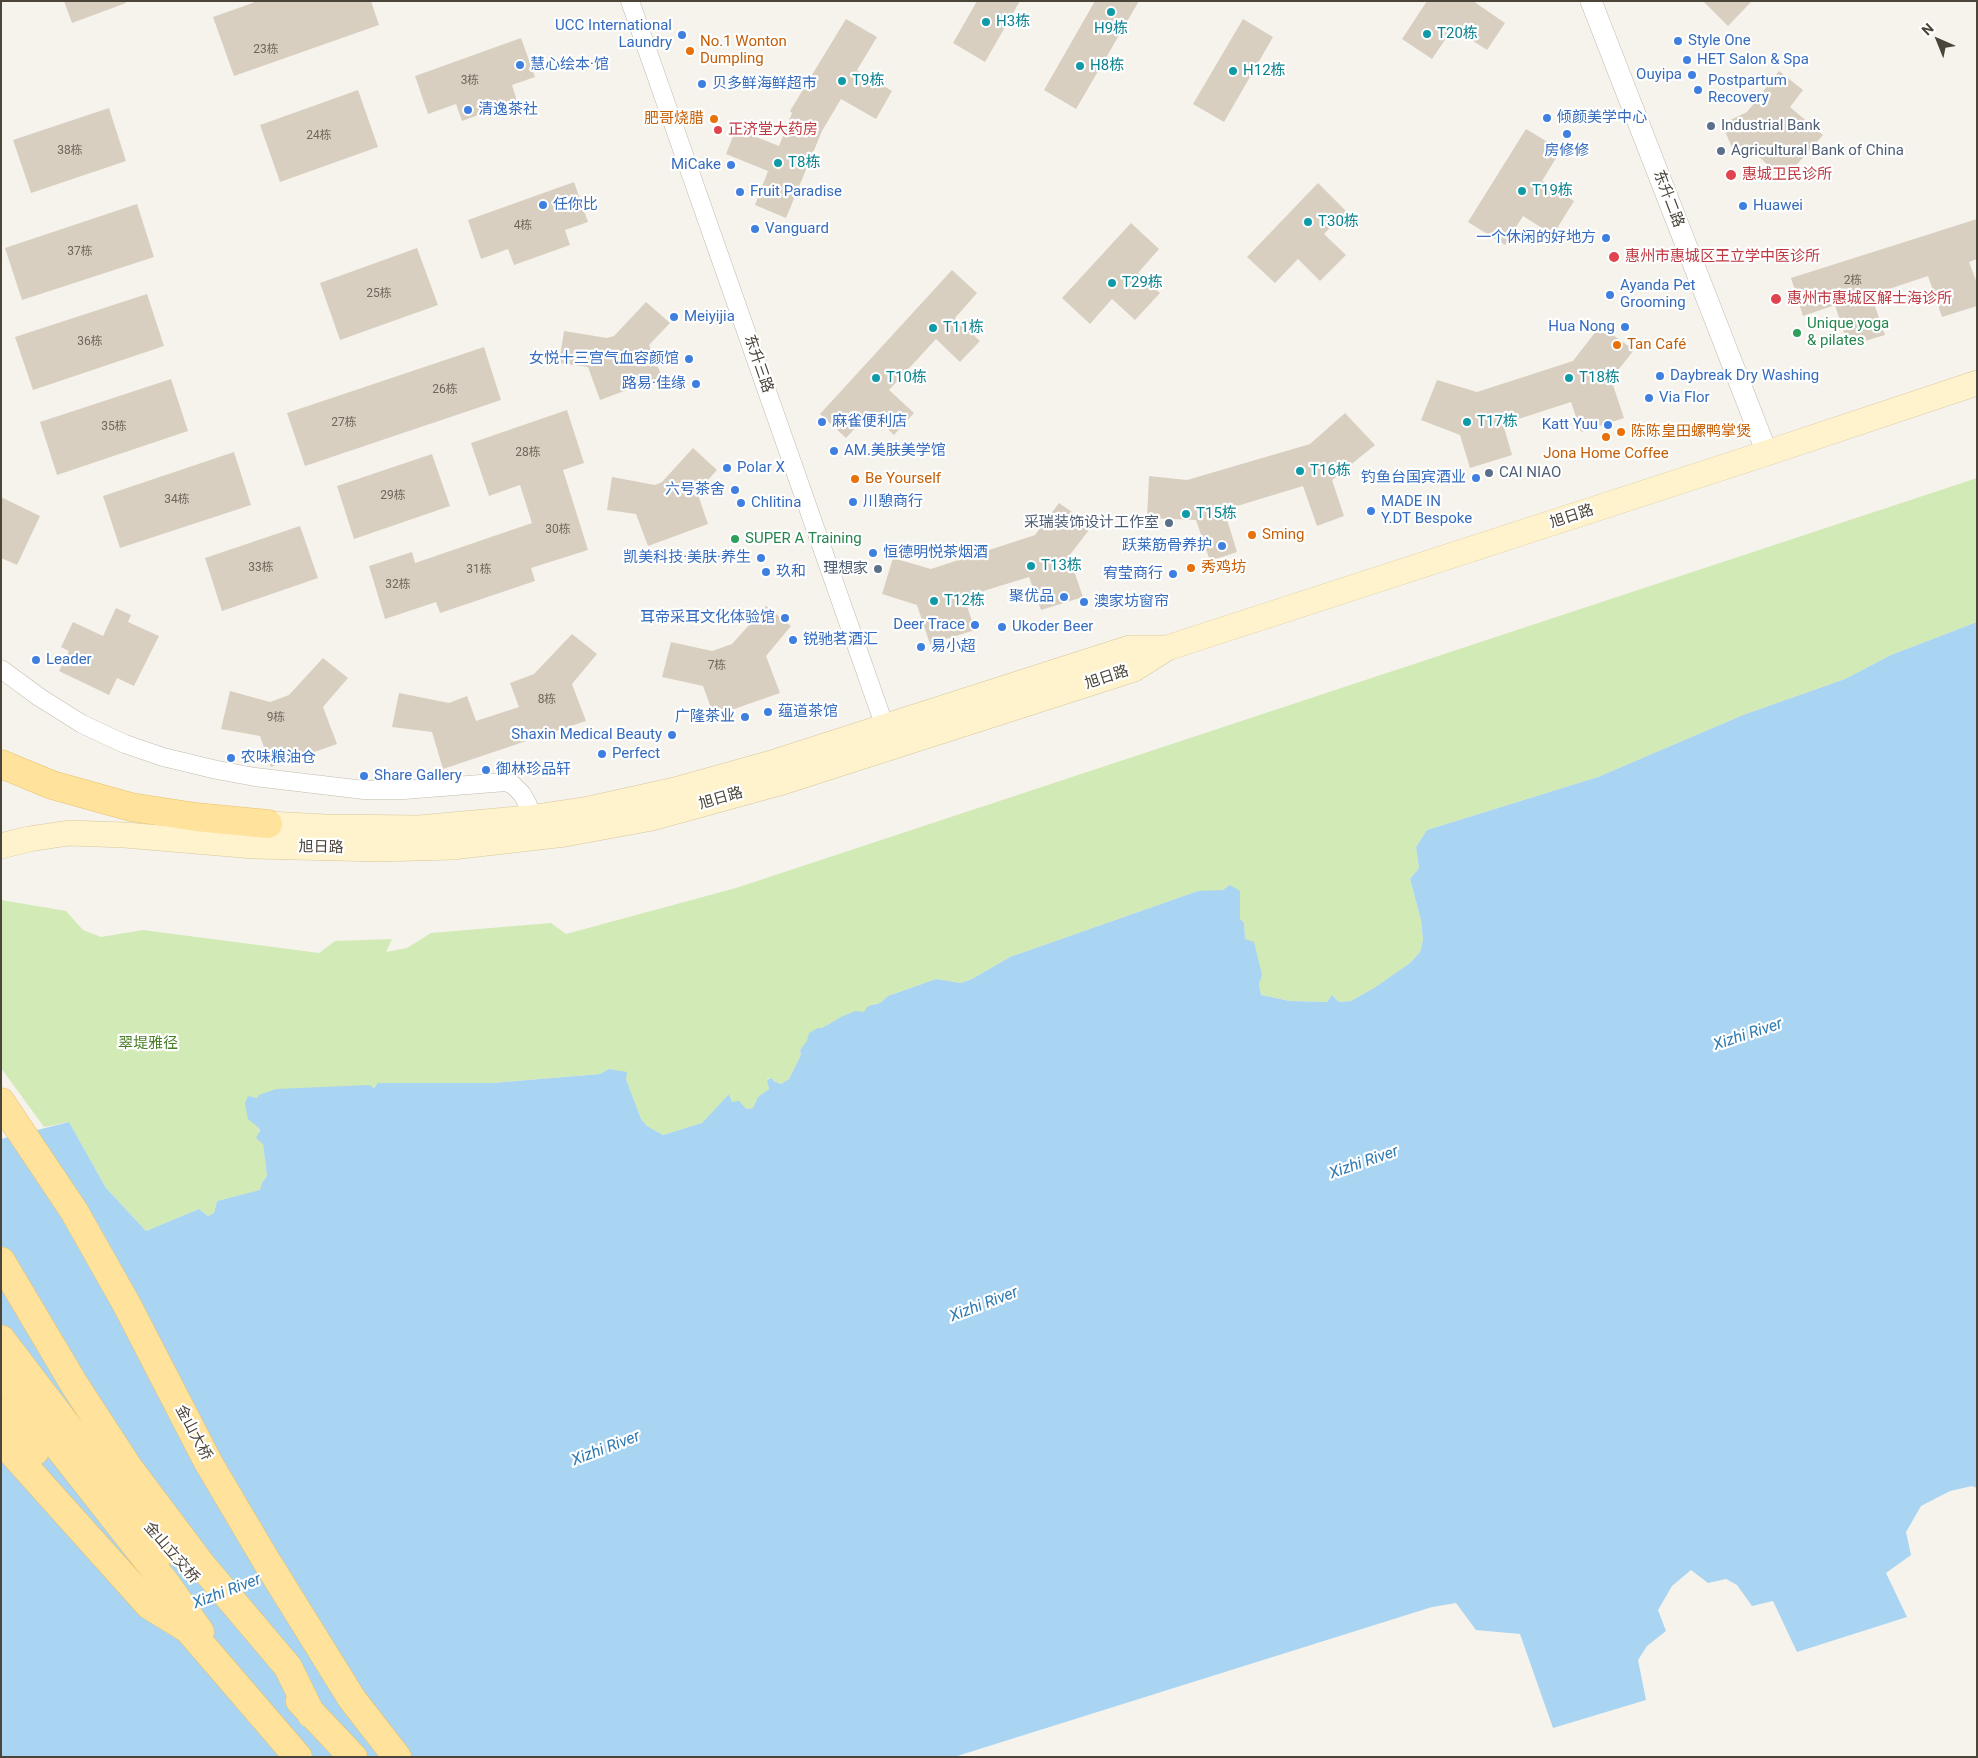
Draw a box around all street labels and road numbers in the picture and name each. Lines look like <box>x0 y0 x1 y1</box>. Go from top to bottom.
street label: 东升二路 <box>1649 168 1687 230</box>
street label: 东升三路 <box>740 333 776 395</box>
street label: 旭日路 <box>1548 501 1596 533</box>
street label: 旭日路 <box>1083 662 1131 694</box>
street label: 旭日路 <box>697 784 745 814</box>
street label: 旭日路 <box>298 839 344 857</box>
street label: 金山大桥 <box>171 1402 215 1464</box>
street label: 金山立交桥 <box>140 1519 202 1587</box>

